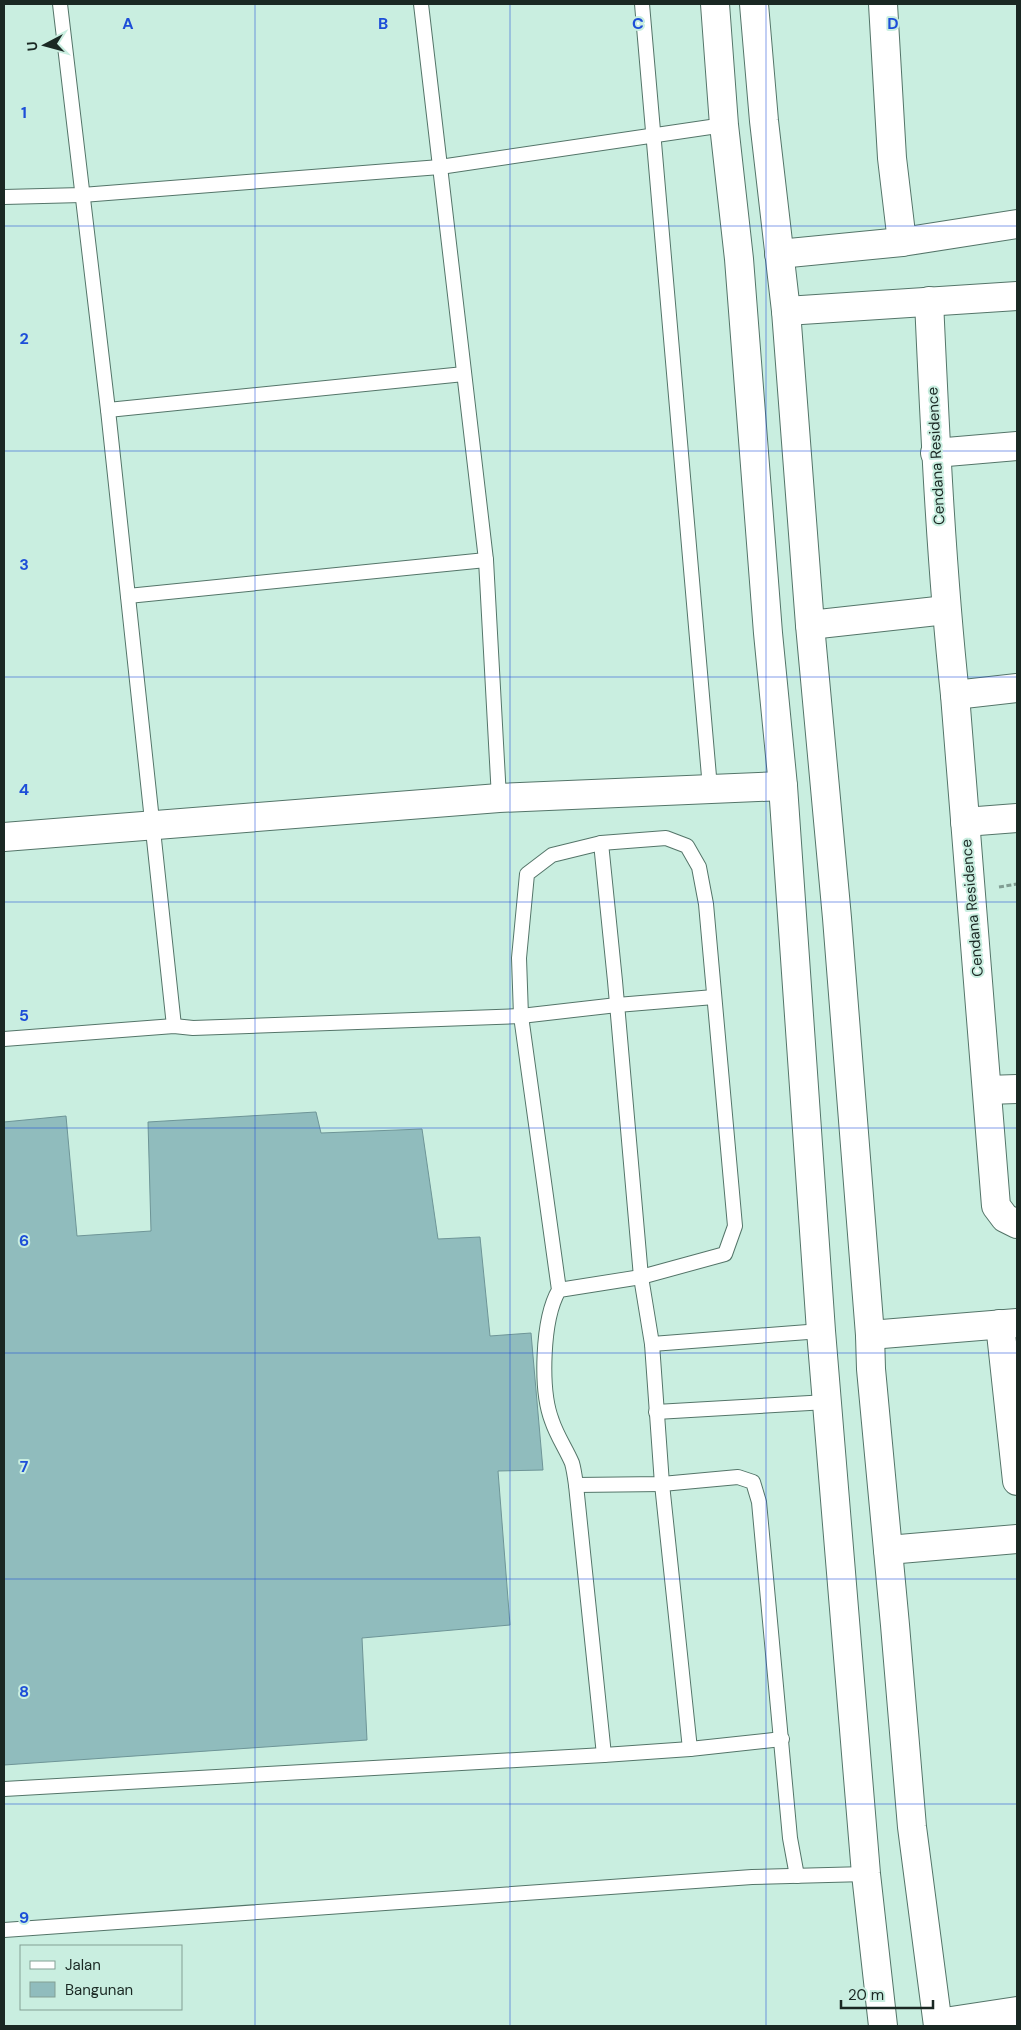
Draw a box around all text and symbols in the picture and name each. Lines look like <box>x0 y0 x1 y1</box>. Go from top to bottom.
text: A <box>122 13 134 34</box>
text: B <box>378 13 388 34</box>
text: C <box>632 13 644 34</box>
text: D <box>887 13 899 34</box>
north arrow <box>20 20 70 70</box>
text: U <box>23 41 42 52</box>
text: 1 <box>21 102 27 123</box>
text: 2 <box>19 328 29 349</box>
street label: Cendana Residence <box>922 387 950 525</box>
text: 3 <box>19 554 29 575</box>
text: 4 <box>19 779 29 800</box>
street label: Cendana Residence <box>956 838 988 978</box>
text: 5 <box>19 1005 29 1026</box>
text: 6 <box>19 1230 29 1251</box>
text: 7 <box>20 1456 29 1477</box>
text: 8 <box>19 1681 29 1702</box>
text: 9 <box>19 1907 29 1928</box>
legend <box>20 1945 182 2010</box>
text: Jalan <box>65 1955 101 1975</box>
scale bar <box>841 1978 934 2010</box>
text: Bangunan <box>65 1980 133 2000</box>
text: 20 m <box>848 1985 884 2005</box>

